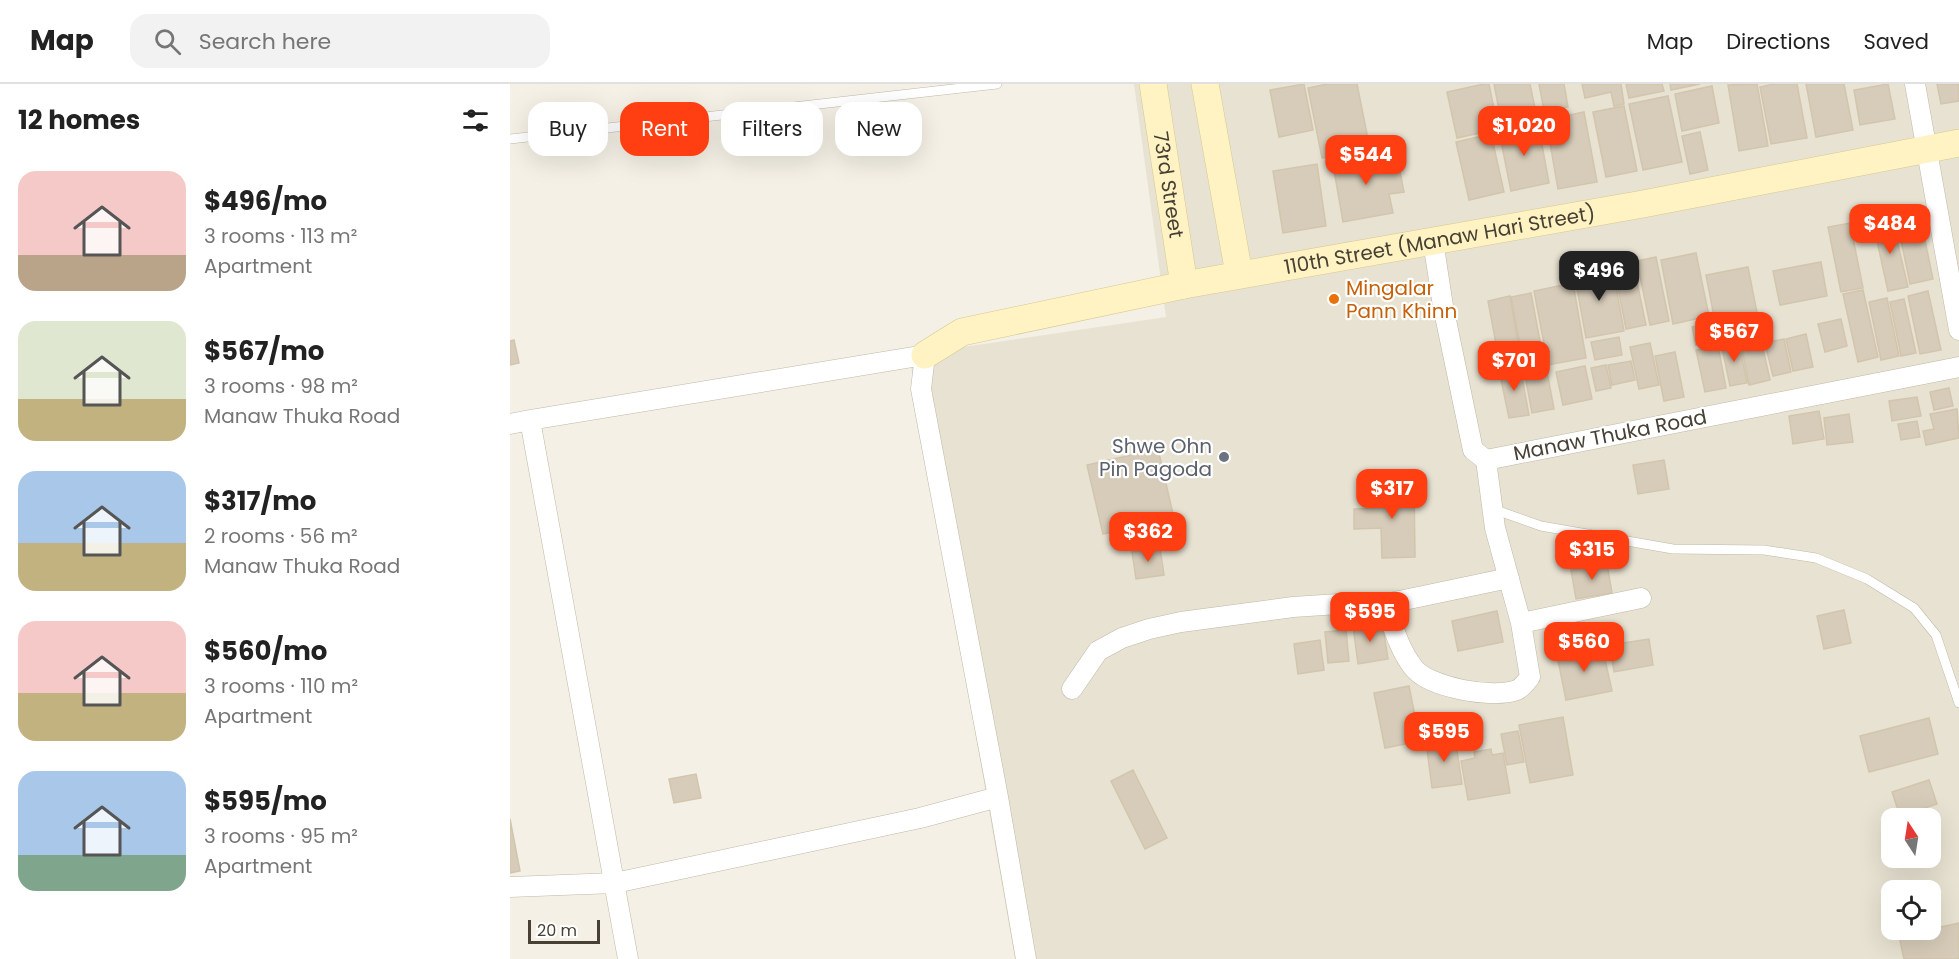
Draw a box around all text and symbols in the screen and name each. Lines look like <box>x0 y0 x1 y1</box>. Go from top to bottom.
search box <box>130 14 550 68</box>
text: Map <box>30 21 94 60</box>
icon: search <box>151 25 184 58</box>
text: Search here <box>199 26 331 57</box>
text: Map <box>1647 27 1693 56</box>
text: Directions <box>1726 27 1830 56</box>
text: Saved <box>1863 27 1929 56</box>
text: 12 homes <box>18 102 140 138</box>
chip: Buy <box>528 102 608 156</box>
chip: Rent <box>620 102 709 156</box>
chip: Filters <box>721 102 823 156</box>
chip: New <box>835 102 922 156</box>
icon: filters <box>459 104 492 137</box>
pin: $1,020 <box>1475 106 1573 157</box>
text: $1,020 <box>1492 111 1556 139</box>
street label: 73rd Street <box>1147 129 1191 240</box>
pin: $544 <box>1330 135 1402 186</box>
text: $544 <box>1339 140 1393 168</box>
text: $496/mo <box>204 183 327 219</box>
icon: home <box>66 195 138 267</box>
street label: 110th Street (Manaw Hari Street) <box>1282 199 1597 281</box>
pin: $484 <box>1854 204 1926 255</box>
text: $484 <box>1863 209 1917 237</box>
text: 3 rooms · 113 m² <box>204 222 357 250</box>
pin: $496 <box>1563 251 1635 302</box>
text: Apartment <box>204 252 312 280</box>
text: $496 <box>1573 256 1625 284</box>
place label: Mingalar Pann Khinn <box>1346 274 1457 325</box>
marker: Mingalar Pann Khinn <box>1327 292 1341 306</box>
pin: $567 <box>1698 312 1770 363</box>
text: $567 <box>1709 317 1759 345</box>
text: $567/mo <box>204 333 324 369</box>
pin: $701 <box>1478 341 1550 392</box>
icon: home <box>66 345 138 417</box>
text: $701 <box>1492 346 1536 374</box>
text: 3 rooms · 98 m² <box>204 372 358 400</box>
text: Manaw Thuka Road <box>204 402 400 430</box>
street label: Manaw Thuka Road <box>1511 403 1709 467</box>
place label: Shwe Ohn Pin Pagoda <box>1099 432 1212 483</box>
marker: Shwe Ohn Pin Pagoda <box>1217 450 1231 464</box>
pin: $317 <box>1356 469 1428 520</box>
text: $317 <box>1370 474 1414 502</box>
text: $317/mo <box>204 483 316 519</box>
icon: home <box>66 495 138 567</box>
pin: $362 <box>1112 512 1184 563</box>
text: $362 <box>1123 517 1173 545</box>
text: 2 rooms · 56 m² <box>204 522 358 550</box>
pin: $315 <box>1556 530 1628 581</box>
text: $315 <box>1569 535 1615 563</box>
text: Manaw Thuka Road <box>204 552 400 580</box>
pin: $595 <box>1334 592 1406 643</box>
text: $595 <box>1344 597 1396 625</box>
pin: $560 <box>1548 622 1620 673</box>
text: $560 <box>1558 627 1610 655</box>
text: $560/mo <box>204 633 327 669</box>
icon: home <box>66 645 138 717</box>
text: 3 rooms · 110 m² <box>204 672 358 700</box>
text: Apartment <box>204 702 312 730</box>
pin: $595 <box>1408 712 1480 763</box>
text: $595 <box>1418 717 1470 745</box>
text: $595/mo <box>204 783 327 819</box>
icon: home <box>66 795 138 867</box>
north arrow <box>1881 808 1941 868</box>
map controls <box>1881 808 1941 940</box>
text: 3 rooms · 95 m² <box>204 822 358 850</box>
text: Apartment <box>204 852 312 880</box>
button: locate <box>1881 880 1941 940</box>
scale bar <box>528 917 600 944</box>
text: 20 m <box>537 919 577 942</box>

